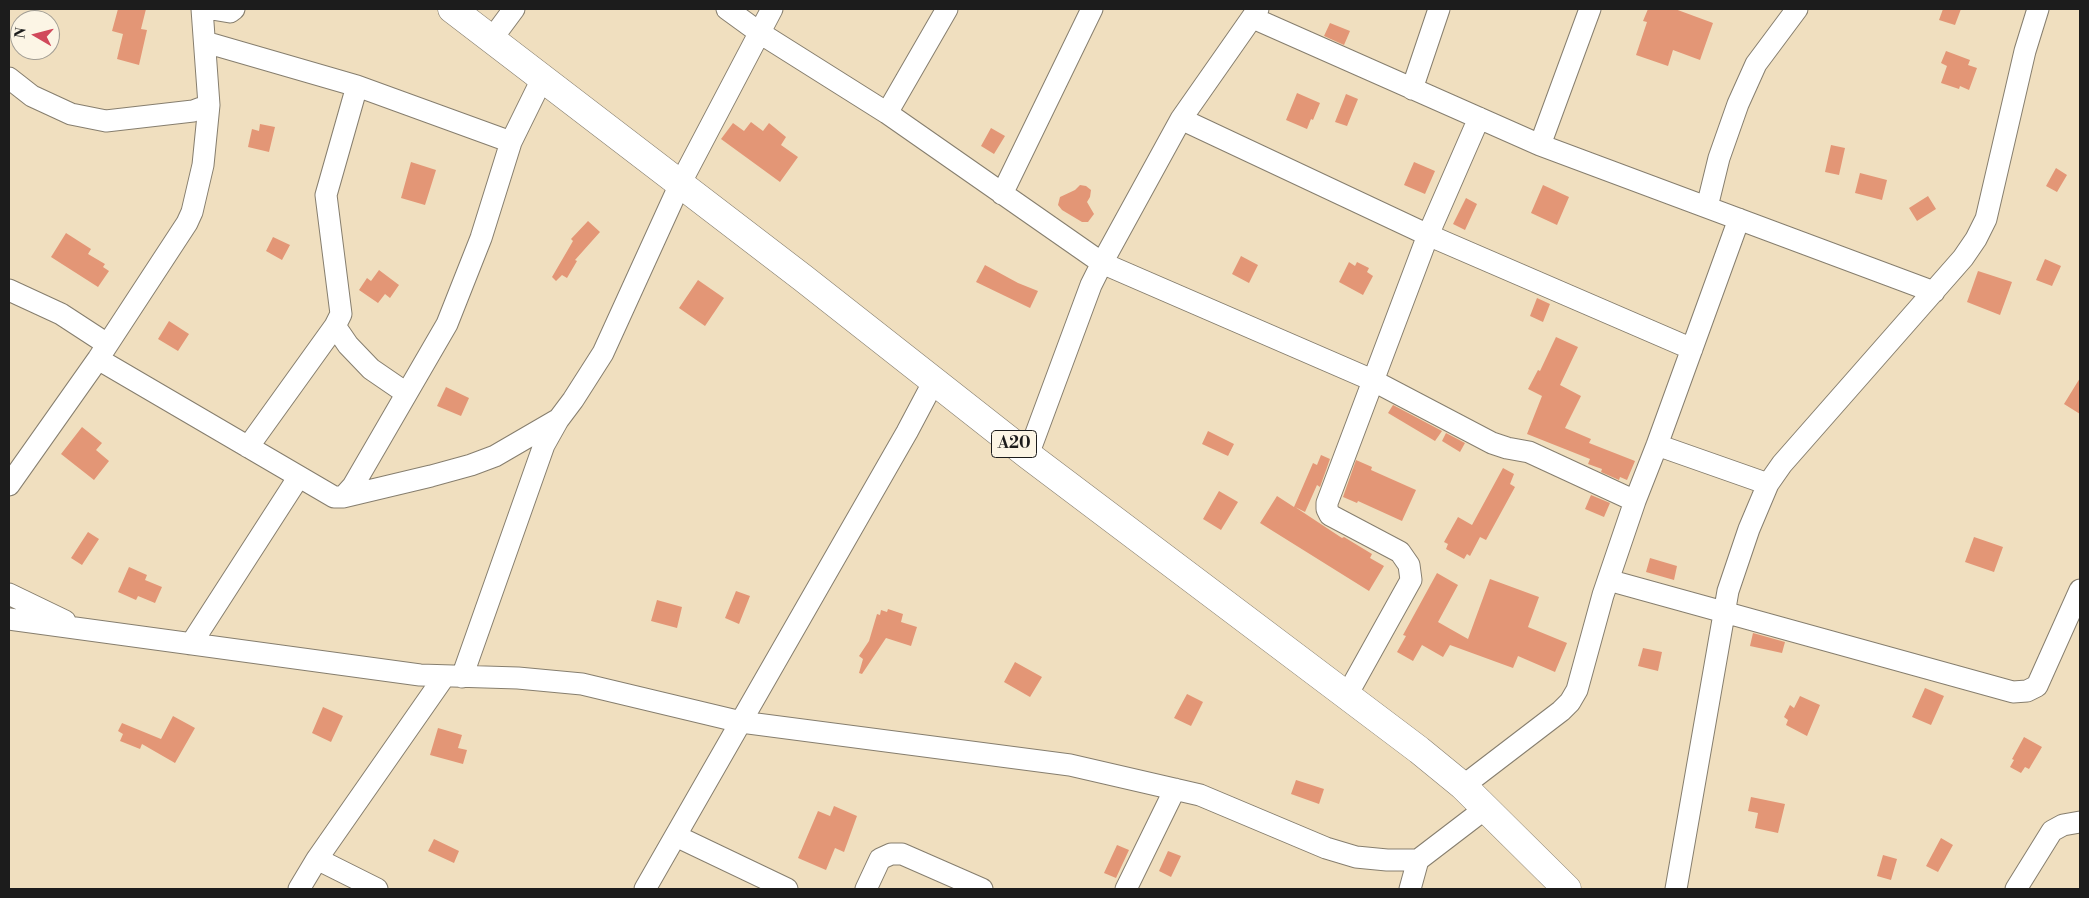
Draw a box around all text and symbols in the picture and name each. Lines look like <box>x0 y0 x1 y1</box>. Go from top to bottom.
north arrow <box>10 10 60 60</box>
text: N <box>11 26 31 40</box>
road number: A20 <box>992 430 1036 458</box>

